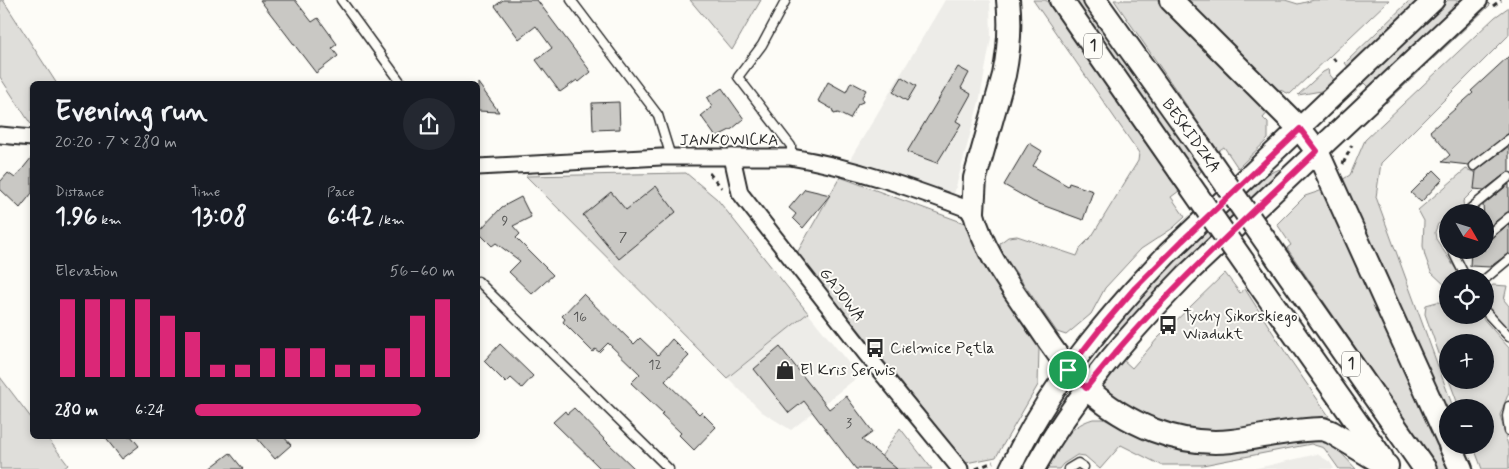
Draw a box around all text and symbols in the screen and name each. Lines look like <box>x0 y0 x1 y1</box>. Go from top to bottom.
road number: 1 <box>1084 34 1102 58</box>
text: Evening run <box>55 94 208 131</box>
street label: BESKIDZKA <box>1157 95 1225 177</box>
button: share <box>403 98 455 150</box>
street label: JANKOWICKA <box>679 130 779 151</box>
text: 20:20 · 7 × 280 m <box>55 132 177 153</box>
text: Distance <box>55 183 104 201</box>
text: Time <box>191 183 220 201</box>
text: Pace <box>327 183 355 201</box>
text: 1.96 <box>55 201 97 234</box>
text: 13:08 <box>191 201 247 234</box>
text: 6:42 <box>327 201 374 234</box>
north arrow <box>1439 204 1494 259</box>
map controls <box>1439 204 1494 454</box>
text: km <box>97 211 122 229</box>
text: /km <box>374 211 405 229</box>
house number: 9 <box>502 212 509 230</box>
house number: 7 <box>619 228 628 246</box>
text: Elevation <box>55 261 118 282</box>
text: 56–60 m <box>390 261 455 282</box>
street label: GAJOWA <box>814 264 870 326</box>
button: locate <box>1439 269 1494 324</box>
place label: Tychy Sikorskiego Wiadukt <box>1183 306 1298 345</box>
house number: 16 <box>573 308 587 326</box>
bus stop icon: Tychy Sikorskiego Wiadukt <box>1157 314 1179 336</box>
button: + <box>1439 334 1494 389</box>
bus stop icon: Cielmice Pętla <box>864 337 886 359</box>
place label: Cielmice Pętla <box>890 338 995 359</box>
pin <box>1047 349 1089 391</box>
road number: 1 <box>1342 352 1360 376</box>
house number: 12 <box>648 356 662 374</box>
icon: arrive <box>1054 356 1082 384</box>
shop icon: El Kris Serwis <box>774 359 796 381</box>
place label: El Kris Serwis <box>800 360 896 381</box>
button: − <box>1439 399 1494 454</box>
text: 280 m <box>55 400 98 421</box>
text: 6:24 <box>135 400 165 421</box>
house number: 3 <box>846 414 852 432</box>

